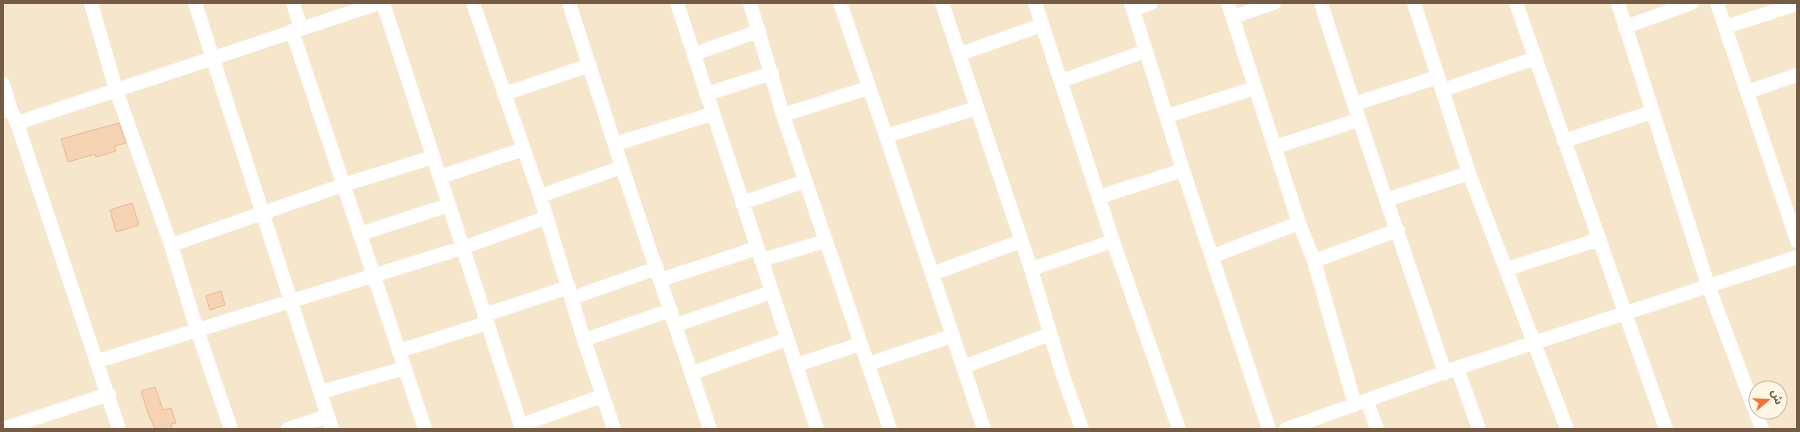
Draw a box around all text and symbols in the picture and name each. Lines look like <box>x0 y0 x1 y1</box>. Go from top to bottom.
north arrow <box>1748 380 1788 420</box>
text: ش <box>1768 387 1787 406</box>

